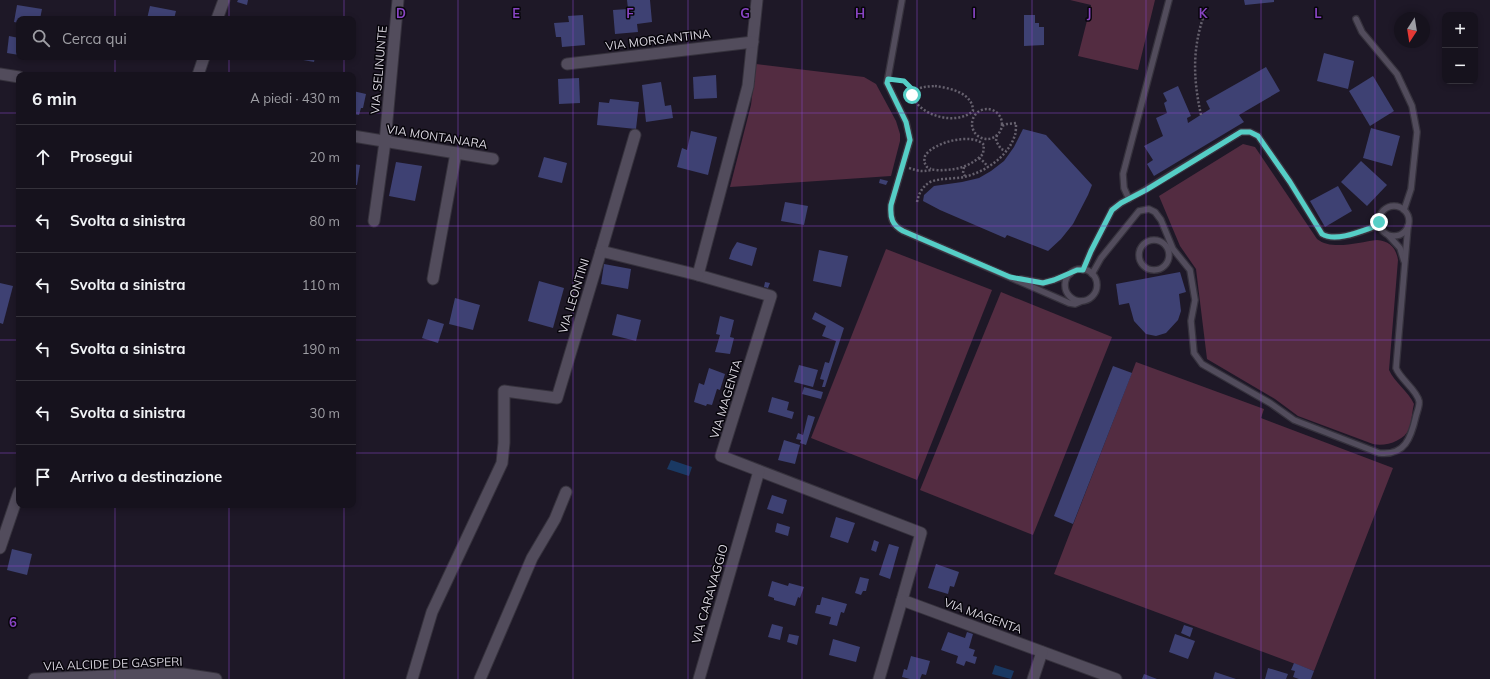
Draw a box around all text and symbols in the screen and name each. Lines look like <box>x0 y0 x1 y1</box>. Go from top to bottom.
text: D <box>396 5 406 21</box>
text: E <box>512 5 520 21</box>
text: F <box>626 5 634 21</box>
text: G <box>740 5 750 21</box>
text: H <box>855 5 865 21</box>
text: I <box>972 5 976 21</box>
text: J <box>1087 5 1091 21</box>
text: K <box>1199 5 1209 21</box>
text: L <box>1314 5 1322 21</box>
north arrow <box>1394 12 1430 48</box>
map controls <box>1442 12 1478 84</box>
button: + <box>1442 12 1478 48</box>
search box <box>16 16 356 60</box>
street label: VIA SELINUNTE <box>367 25 390 115</box>
street label: VIA MORGANTINA <box>604 26 712 53</box>
icon: search <box>30 27 52 49</box>
text: Cerca qui <box>62 29 127 48</box>
button: − <box>1442 48 1478 84</box>
route start <box>903 86 921 104</box>
text: 6 min <box>32 88 77 109</box>
text: A piedi · 430 m <box>250 90 340 106</box>
street label: VIA MONTANARA <box>386 121 489 152</box>
icon: ahead <box>32 146 54 168</box>
text: Prosegui <box>70 147 132 166</box>
text: 20 m <box>310 149 340 165</box>
icon: left <box>32 210 54 232</box>
text: Svolta a sinistra <box>70 211 186 230</box>
text: 80 m <box>310 213 340 229</box>
route end <box>1370 213 1388 231</box>
street label: VIA LEONTINI <box>555 257 592 335</box>
icon: left <box>32 274 54 296</box>
text: Svolta a sinistra <box>70 275 186 294</box>
text: 110 m <box>302 277 340 293</box>
icon: left <box>32 338 54 360</box>
text: Svolta a sinistra <box>70 339 186 358</box>
text: 190 m <box>302 341 340 357</box>
street label: VIA MAGENTA <box>706 357 745 440</box>
icon: left <box>32 402 54 424</box>
text: Svolta a sinistra <box>70 403 186 422</box>
text: 30 m <box>310 405 340 421</box>
icon: arrive <box>32 466 54 488</box>
text: Arrivo a destinazione <box>70 467 222 486</box>
street label: VIA CARAVAGGIO <box>688 542 731 645</box>
street label: VIA MAGENTA <box>942 594 1025 637</box>
text: 6 <box>9 614 17 630</box>
street label: VIA ALCIDE DE GASPERI <box>43 654 183 673</box>

